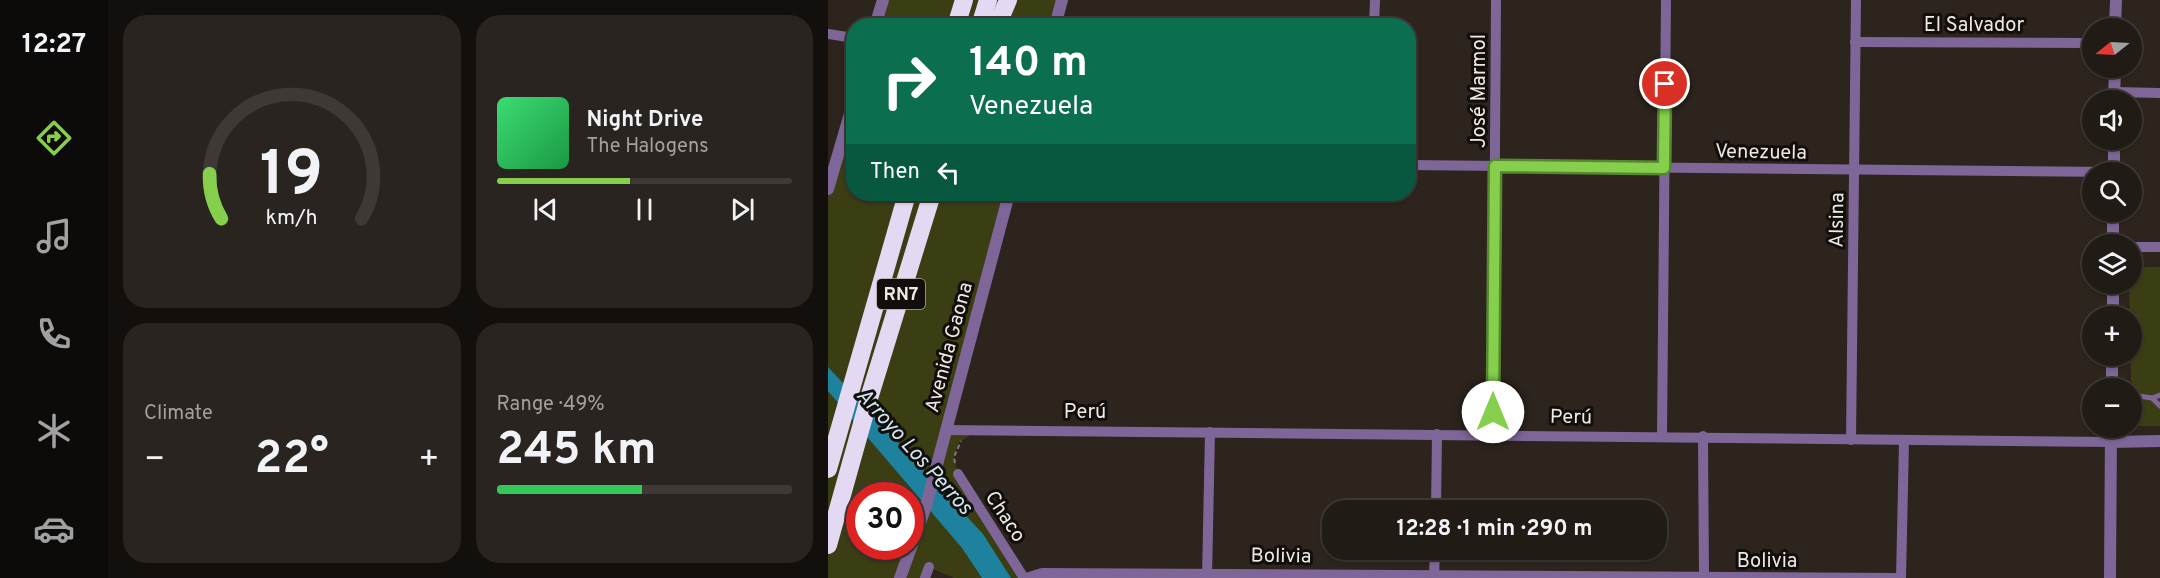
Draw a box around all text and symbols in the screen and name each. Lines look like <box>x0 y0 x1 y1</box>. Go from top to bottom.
street label: El Salvador <box>1924 13 2024 39</box>
north arrow <box>2082 18 2142 78</box>
map controls <box>2082 18 2142 438</box>
text: 12:27 <box>22 28 86 62</box>
street label: José Marmol <box>1467 34 1493 148</box>
text: 140 m <box>969 38 1088 91</box>
icon: right <box>870 42 948 120</box>
pin <box>1639 58 1690 109</box>
icon: arrive <box>1648 67 1681 100</box>
text: Venezuela <box>969 90 1093 124</box>
button: sound <box>2082 90 2142 150</box>
text: Night Drive <box>587 107 703 134</box>
icon: directions <box>33 117 75 159</box>
text: The Halogens <box>587 134 709 160</box>
text: 19 <box>260 138 323 217</box>
street label: Venezuela <box>1715 139 1807 167</box>
icon: left <box>932 156 965 189</box>
text: Then <box>870 159 920 186</box>
button: search <box>2082 162 2142 222</box>
street label: Alsina <box>1825 192 1851 248</box>
icon: previous <box>529 193 562 226</box>
icon: pause <box>628 193 661 226</box>
icon: next <box>726 193 759 226</box>
text: km/h <box>266 205 318 232</box>
icon: music <box>33 215 75 257</box>
button: layers <box>2082 234 2142 294</box>
road number: RN7 <box>877 279 925 309</box>
street label: Avenida Gaona <box>920 279 980 416</box>
button: + <box>2082 306 2142 366</box>
icon: phone <box>33 313 75 355</box>
button: − <box>2082 378 2142 438</box>
position arrow <box>1461 380 1525 444</box>
water label: Arroyo Los Perros <box>850 383 978 521</box>
text: Range · 49% <box>497 392 605 418</box>
street label: Perú <box>1064 400 1106 426</box>
text: Climate <box>144 401 213 427</box>
street label: Perú <box>1550 405 1592 431</box>
icon: climate <box>33 410 75 452</box>
text: 245 km <box>497 423 656 480</box>
text: 22° <box>255 432 329 489</box>
text: − <box>144 440 165 482</box>
text: + <box>418 440 439 482</box>
speed limit sign: 30 <box>846 482 924 560</box>
street label: Chaco <box>978 486 1031 548</box>
icon: car <box>33 508 75 550</box>
text: 12:28 · 1 min · 290 m <box>1396 516 1593 543</box>
street label: Bolivia <box>1250 543 1311 571</box>
street label: Bolivia <box>1737 549 1797 575</box>

